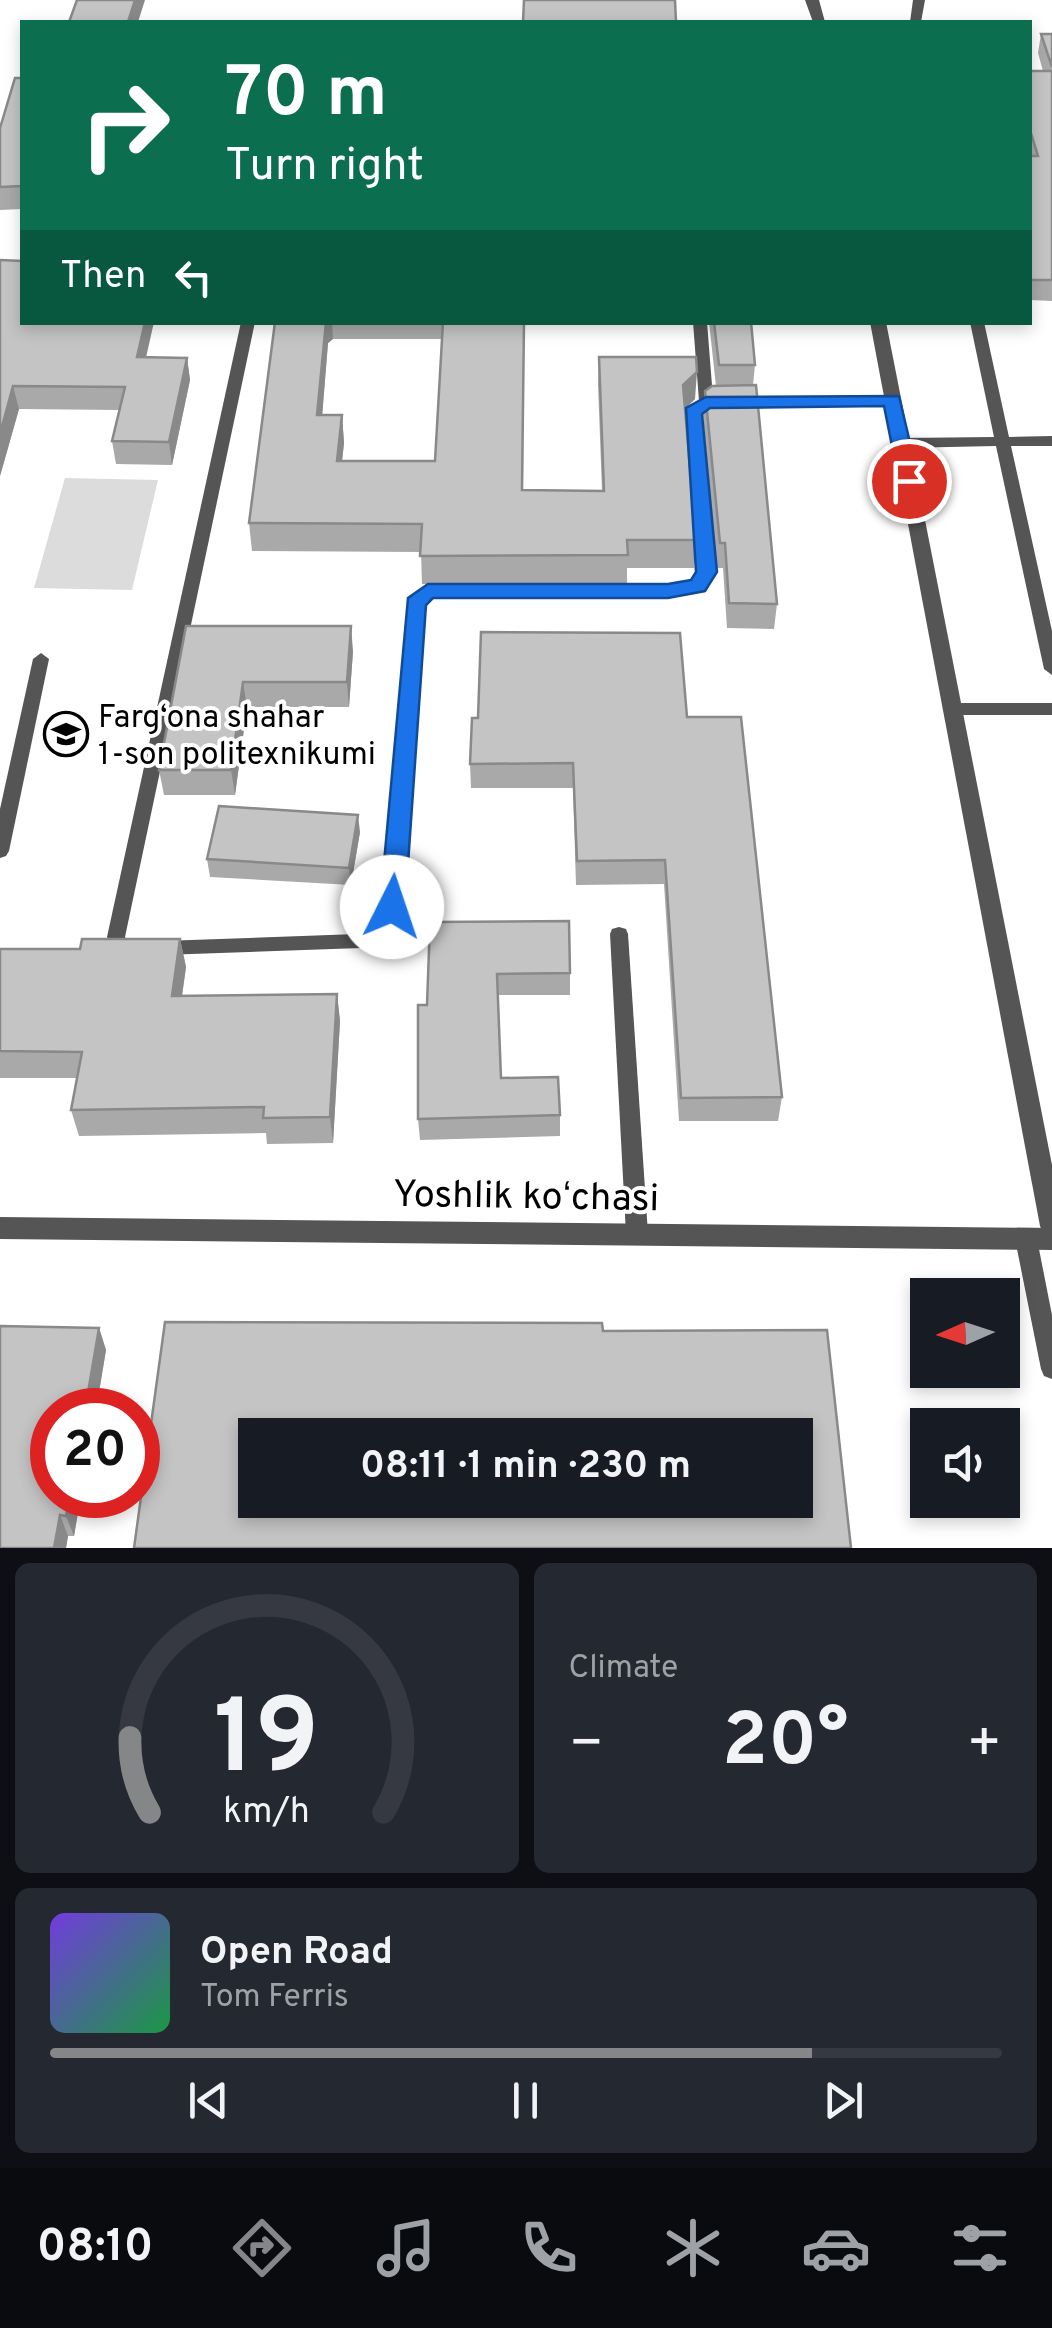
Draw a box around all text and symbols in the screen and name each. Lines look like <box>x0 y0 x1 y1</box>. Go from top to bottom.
text: 70 m <box>225 52 388 141</box>
icon: right <box>60 60 190 190</box>
text: Turn right <box>225 139 424 196</box>
icon: left <box>166 250 221 305</box>
text: Then <box>60 253 146 302</box>
pin <box>867 439 952 524</box>
icon: arrive <box>882 454 937 509</box>
place label: Farg‘ona shahar 1-son politexnikumi <box>98 699 376 776</box>
school or university icon: Farg‘ona shahar 1-son politexnikumi <box>43 711 89 757</box>
position arrow <box>340 855 444 959</box>
street label: Yoshlik koʻchasi <box>392 1172 659 1225</box>
north arrow <box>910 1278 1020 1388</box>
map controls <box>910 1278 1020 1518</box>
speed limit sign: 20 <box>30 1388 160 1518</box>
button: sound <box>910 1408 1020 1518</box>
text: 08:11 · 1 min · 230 m <box>360 1443 691 1492</box>
text: Climate <box>569 1649 678 1689</box>
text: 19 <box>214 1678 320 1810</box>
text: 20° <box>722 1697 848 1792</box>
text: − <box>569 1711 604 1781</box>
text: + <box>967 1711 1002 1781</box>
text: km/h <box>223 1790 310 1836</box>
text: Open Road <box>200 1929 393 1978</box>
text: Tom Ferris <box>200 1978 349 2018</box>
icon: previous <box>181 2073 236 2128</box>
icon: pause <box>498 2073 553 2128</box>
icon: next <box>816 2073 871 2128</box>
icon: directions <box>227 2213 297 2283</box>
icon: music <box>371 2213 441 2283</box>
icon: phone <box>514 2213 584 2283</box>
icon: climate <box>658 2213 728 2283</box>
icon: car <box>801 2213 871 2283</box>
icon: filters <box>945 2213 1015 2283</box>
text: 08:10 <box>37 2220 153 2277</box>

